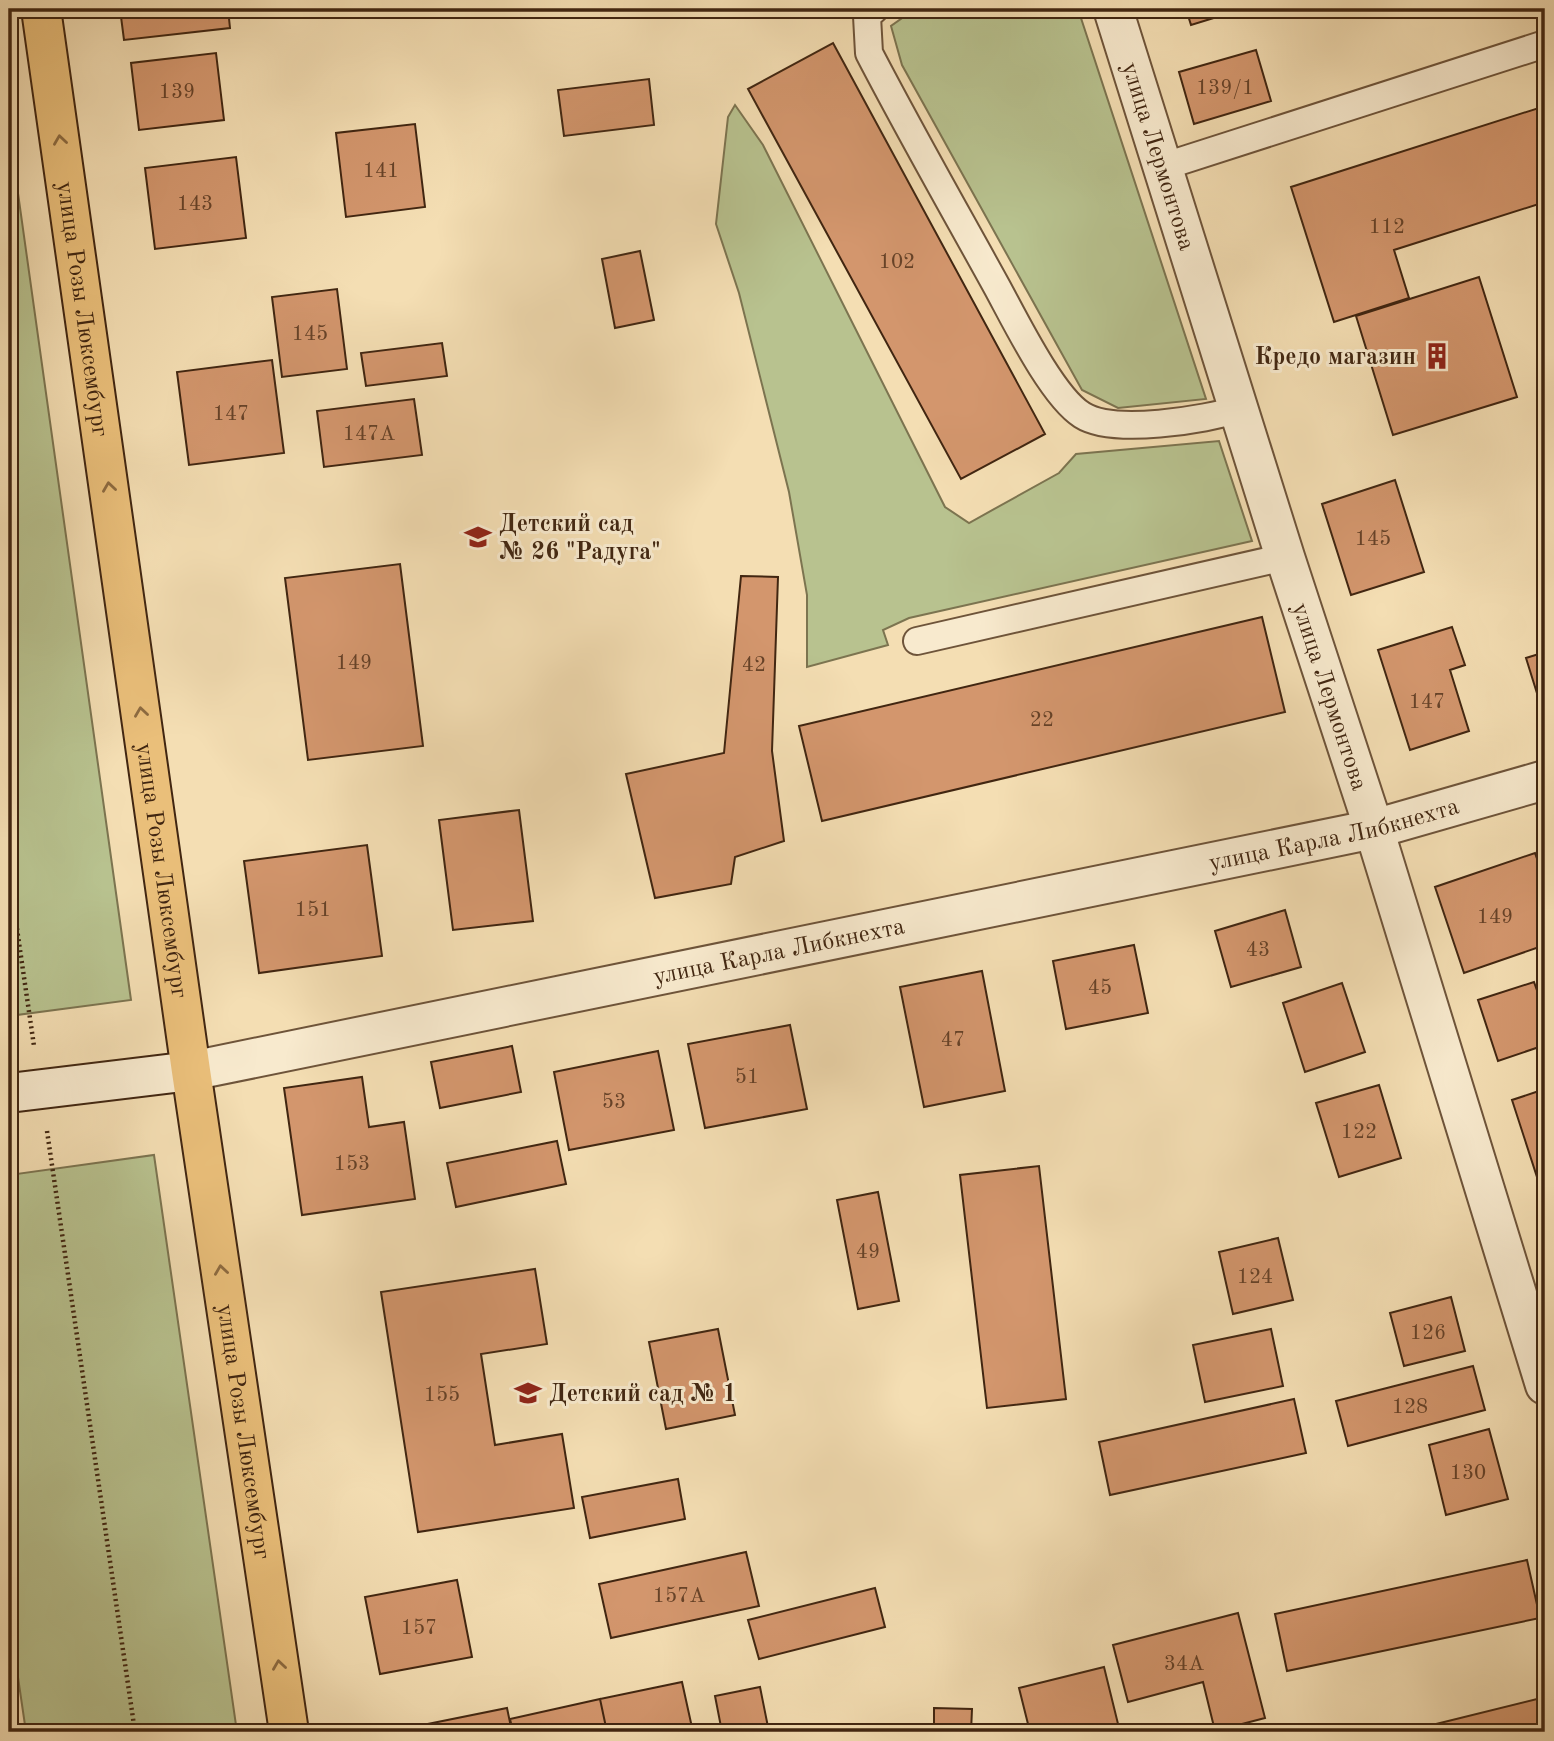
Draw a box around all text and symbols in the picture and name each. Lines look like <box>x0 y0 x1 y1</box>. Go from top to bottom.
street label: улица Лермонтова <box>1116 60 1198 254</box>
house number: 139/1 <box>1196 78 1254 99</box>
house number: 139 <box>159 82 195 103</box>
one-way arrow <box>52 135 67 146</box>
house number: 141 <box>363 161 399 182</box>
street label: улица Розы Люксембург <box>51 180 111 439</box>
house number: 143 <box>177 194 213 215</box>
house number: 112 <box>1369 217 1405 238</box>
house number: 102 <box>879 252 915 273</box>
house number: 145 <box>292 324 328 345</box>
building icon: Кредо магазин <box>1422 341 1452 371</box>
place label: Кредо магазин <box>1255 346 1416 370</box>
house number: 147 <box>213 404 249 425</box>
house number: 147А <box>343 424 395 445</box>
one-way arrow <box>102 481 117 493</box>
place label: Детский сад № 26 "Радуга" <box>499 513 661 565</box>
school or university icon: Детский сад № 26 "Радуга" <box>463 522 493 552</box>
house number: 145 <box>1355 529 1391 550</box>
street label: улица Лермонтова <box>1287 600 1371 794</box>
house number: 149 <box>336 653 372 674</box>
house number: 42 <box>742 655 766 676</box>
house number: 147 <box>1409 692 1445 713</box>
one-way arrow <box>134 706 149 718</box>
house number: 22 <box>1030 710 1054 731</box>
street label: улица Розы Люксембург <box>131 741 191 1000</box>
street label: улица Карла Либкнехта <box>1207 795 1462 876</box>
house number: 151 <box>295 900 331 921</box>
house number: 149 <box>1477 907 1513 928</box>
street label: улица Карла Либкнехта <box>651 915 907 990</box>
house number: 43 <box>1246 940 1270 961</box>
house number: 45 <box>1088 978 1112 999</box>
house number: 47 <box>941 1030 965 1051</box>
house number: 51 <box>735 1067 759 1088</box>
house number: 53 <box>602 1092 626 1113</box>
house number: 122 <box>1341 1122 1377 1143</box>
house number: 153 <box>334 1154 370 1175</box>
house number: 49 <box>856 1242 880 1263</box>
one-way arrow <box>214 1264 229 1276</box>
house number: 124 <box>1237 1267 1273 1288</box>
street label: улица Розы Люксембург <box>212 1303 273 1561</box>
house number: 126 <box>1410 1323 1446 1344</box>
school or university icon: Детский сад № 1 <box>513 1378 543 1408</box>
place label: Детский сад № 1 <box>549 1383 737 1407</box>
house number: 155 <box>424 1385 460 1406</box>
house number: 128 <box>1392 1397 1428 1418</box>
house number: 130 <box>1450 1463 1486 1484</box>
house number: 157А <box>653 1586 705 1607</box>
house number: 157 <box>401 1618 437 1639</box>
house number: 34А <box>1164 1654 1204 1675</box>
one-way arrow <box>272 1659 287 1671</box>

